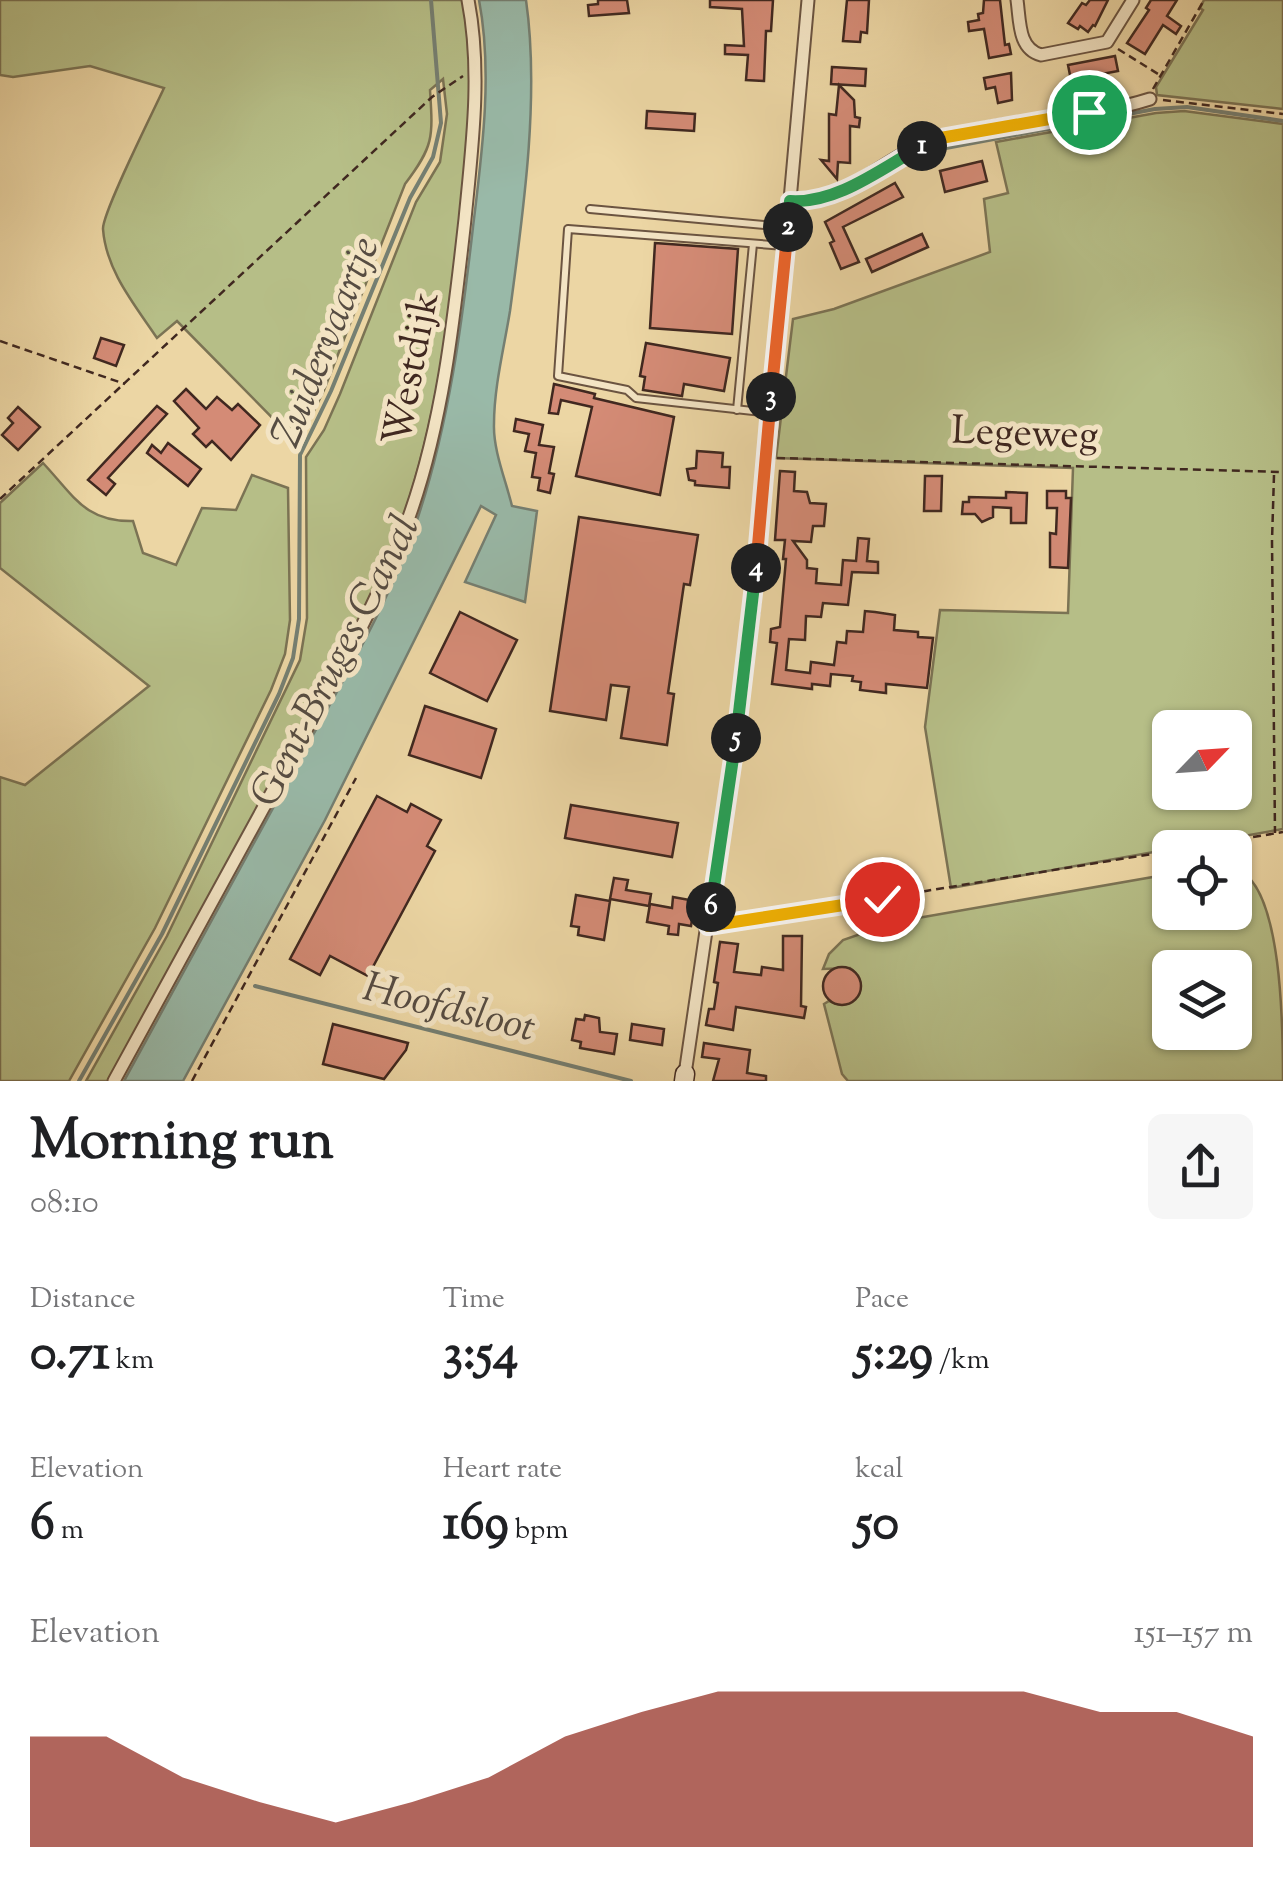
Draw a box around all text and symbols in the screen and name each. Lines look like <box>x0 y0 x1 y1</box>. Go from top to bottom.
pin <box>1047 70 1132 155</box>
icon: arrive <box>1062 85 1117 140</box>
pin: 1 <box>897 121 947 171</box>
text: 1 <box>917 126 927 166</box>
pin: 2 <box>763 202 813 252</box>
text: 2 <box>781 207 795 247</box>
water label: Zuidervaartje <box>258 229 397 457</box>
street label: Westdijk <box>371 287 456 451</box>
pin: 3 <box>746 372 796 422</box>
text: 3 <box>765 377 777 417</box>
street label: Legeweg <box>950 404 1099 467</box>
water label: Gent-Bruges Canal <box>238 506 437 819</box>
pin: 4 <box>731 543 781 593</box>
text: 4 <box>749 548 763 588</box>
north arrow <box>1152 710 1252 810</box>
map controls <box>1152 710 1252 1050</box>
pin: 5 <box>711 713 761 763</box>
text: 5 <box>731 718 741 758</box>
button: locate <box>1152 830 1252 930</box>
pin <box>840 857 925 942</box>
icon: check <box>855 872 910 927</box>
pin: 6 <box>686 882 736 932</box>
text: 6 <box>704 887 718 927</box>
button: layers <box>1152 950 1252 1050</box>
water label: Hoofdsloot <box>356 959 541 1060</box>
text: Morning run <box>30 1104 334 1183</box>
button: share <box>1148 1114 1253 1219</box>
text: 08:10 <box>30 1181 99 1227</box>
text: Distance <box>30 1280 136 1320</box>
text: Time <box>443 1280 505 1320</box>
text: Pace <box>855 1280 909 1320</box>
text: 0.71 <box>30 1320 110 1392</box>
text: 3:54 <box>443 1320 518 1392</box>
text: 5:29 <box>855 1320 933 1392</box>
text: km <box>110 1341 154 1381</box>
text: /km <box>933 1341 990 1381</box>
text: Elevation <box>30 1450 144 1490</box>
text: Heart rate <box>443 1450 562 1490</box>
text: kcal <box>855 1450 903 1490</box>
text: 6 <box>30 1490 55 1562</box>
text: 169 <box>443 1490 509 1562</box>
text: 50 <box>855 1490 899 1562</box>
text: m <box>55 1511 84 1551</box>
text: bpm <box>509 1511 569 1551</box>
text: Elevation <box>30 1611 160 1657</box>
text: 151–157 m <box>1134 1611 1253 1657</box>

